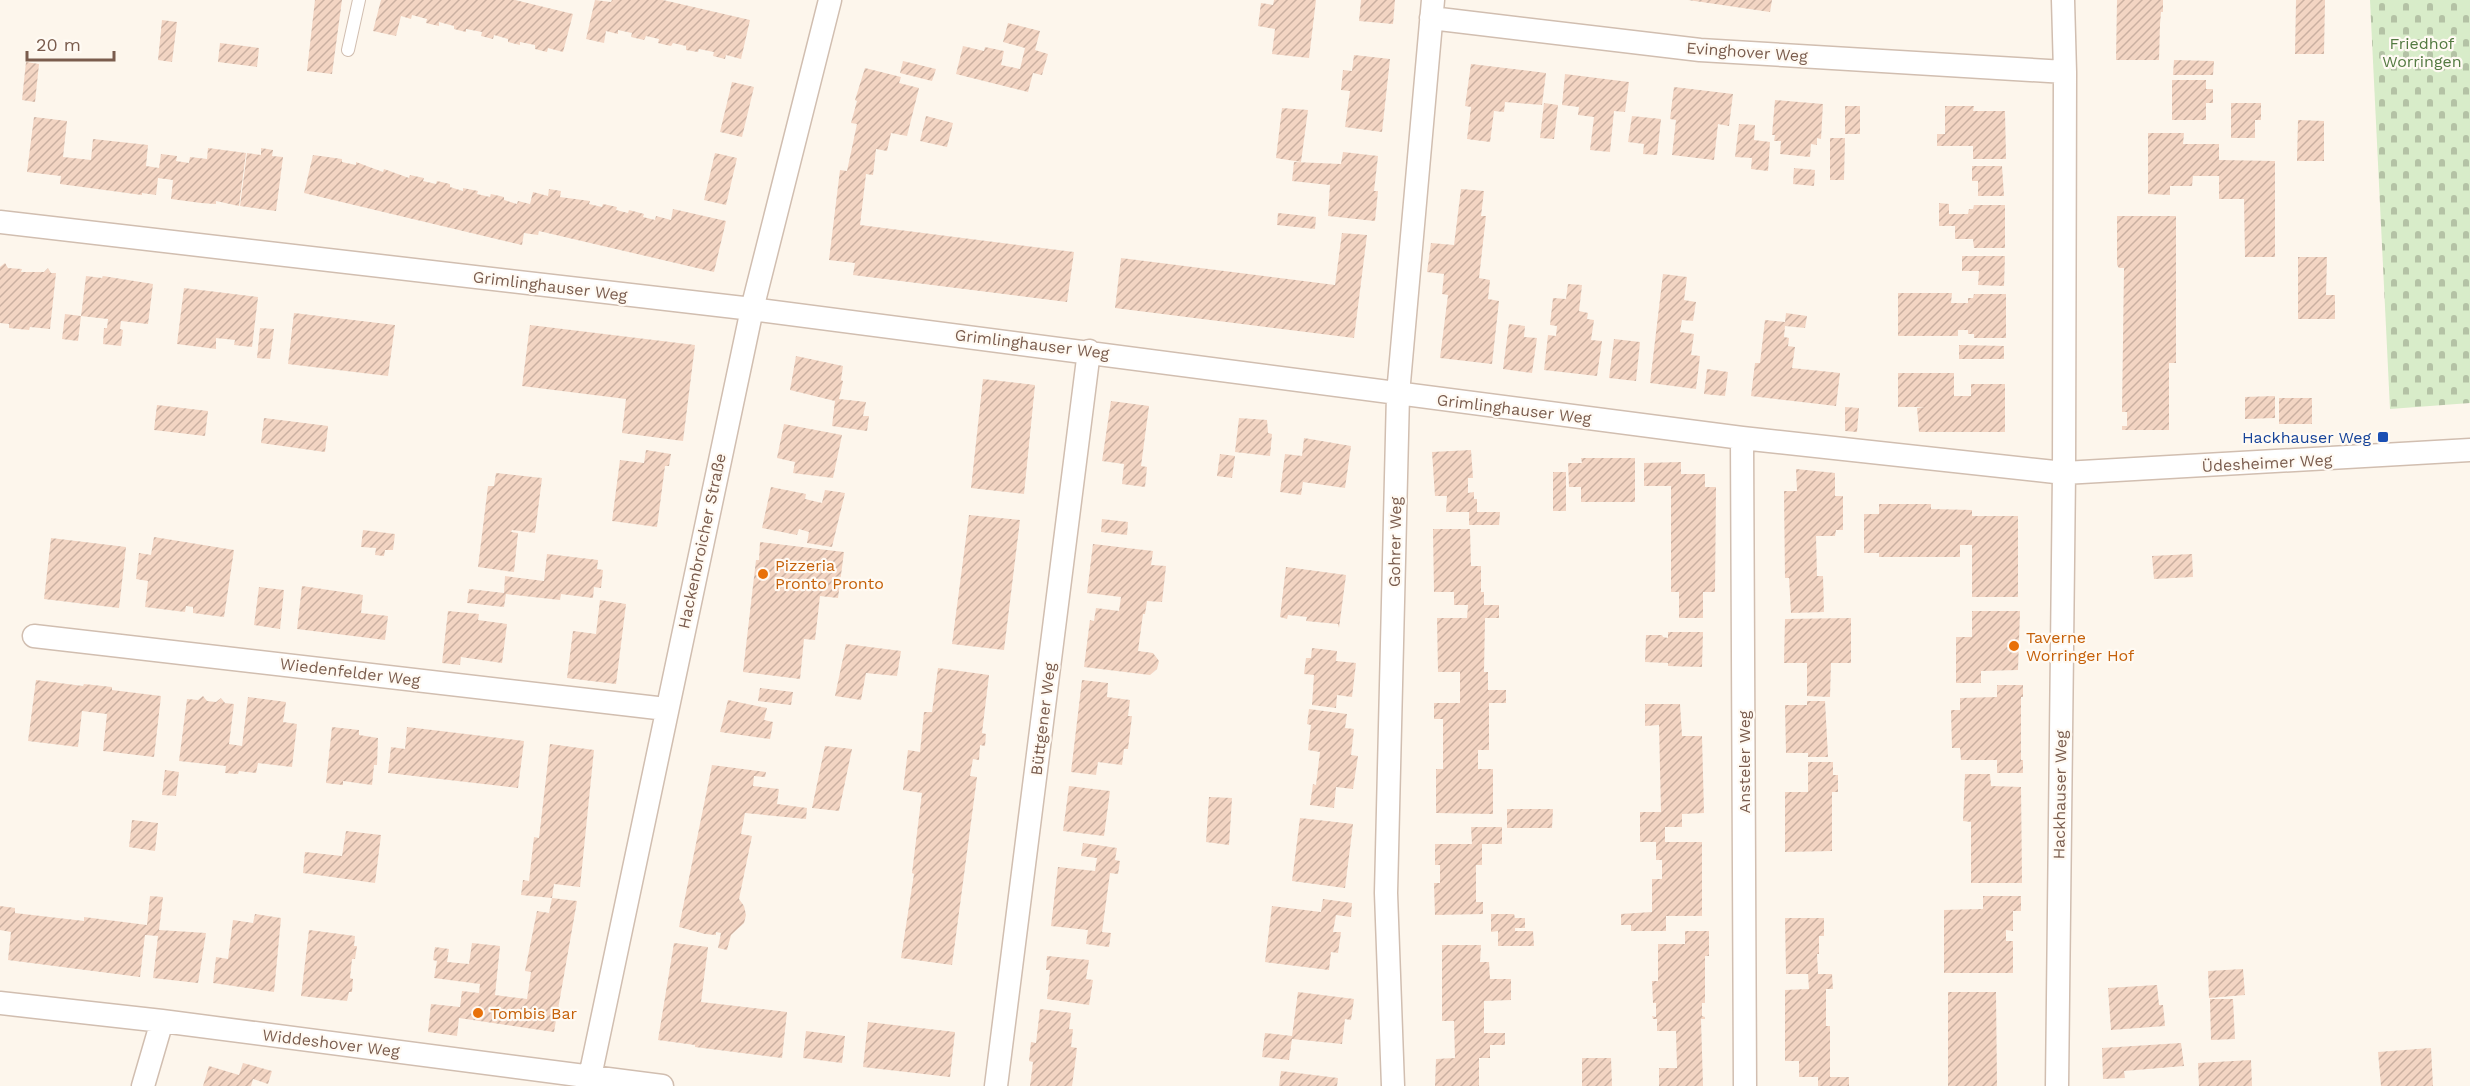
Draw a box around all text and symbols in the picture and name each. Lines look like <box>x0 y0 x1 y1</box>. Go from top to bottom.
scale bar <box>27 24 114 62</box>
text: 20 m <box>36 34 81 55</box>
park label: Friedhof Worringen <box>2382 34 2462 71</box>
street label: Evinghover Weg <box>1686 38 1809 66</box>
street label: Grimlinghauser Weg <box>472 267 629 305</box>
street label: Grimlinghauser Weg <box>954 325 1111 363</box>
street label: Grimlinghauser Weg <box>1436 390 1593 428</box>
place label: Hackhauser Weg <box>2242 428 2371 447</box>
marker: Hackhauser Weg <box>2376 430 2390 444</box>
street label: Üdesheimer Weg <box>2201 450 2333 476</box>
street label: Hackenbroicher Straße <box>674 452 730 630</box>
street label: Gohrer Weg <box>1385 496 1405 587</box>
place label: Pizzeria Pronto Pronto <box>775 556 884 593</box>
marker: Pizzeria Pronto Pronto <box>756 567 770 581</box>
place label: Taverne Worringer Hof <box>2026 628 2135 665</box>
marker: Taverne Worringer Hof <box>2007 639 2021 653</box>
street label: Wiedenfelder Weg <box>279 654 422 690</box>
street label: Büttgener Weg <box>1027 661 1059 776</box>
street label: Ansteler Weg <box>1735 710 1754 813</box>
street label: Hackhauser Weg <box>2049 730 2071 860</box>
place label: Tombis Bar <box>490 1004 577 1023</box>
marker: Tombis Bar <box>471 1006 485 1020</box>
street label: Widdeshover Weg <box>261 1025 401 1061</box>

